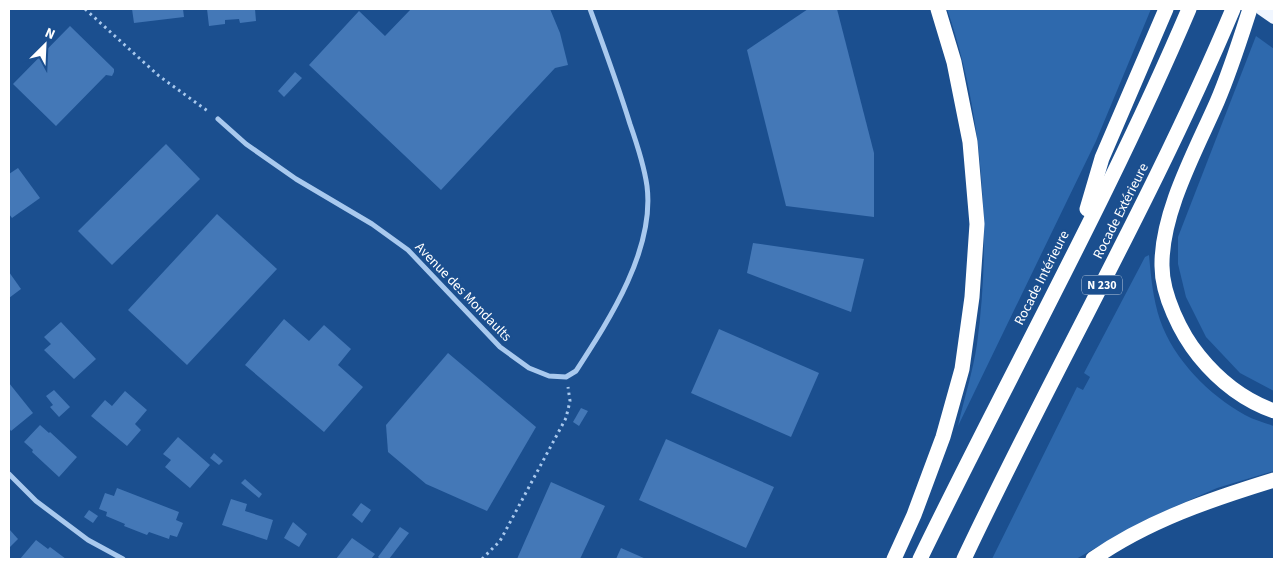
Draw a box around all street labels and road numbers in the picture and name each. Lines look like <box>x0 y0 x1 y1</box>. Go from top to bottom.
street label: Rocade Extérieure <box>1088 160 1154 262</box>
street label: Rocade Intérieure <box>1010 227 1074 329</box>
street label: Avenue des Mondaults <box>410 238 516 346</box>
road number: N 230 <box>1082 276 1122 294</box>

